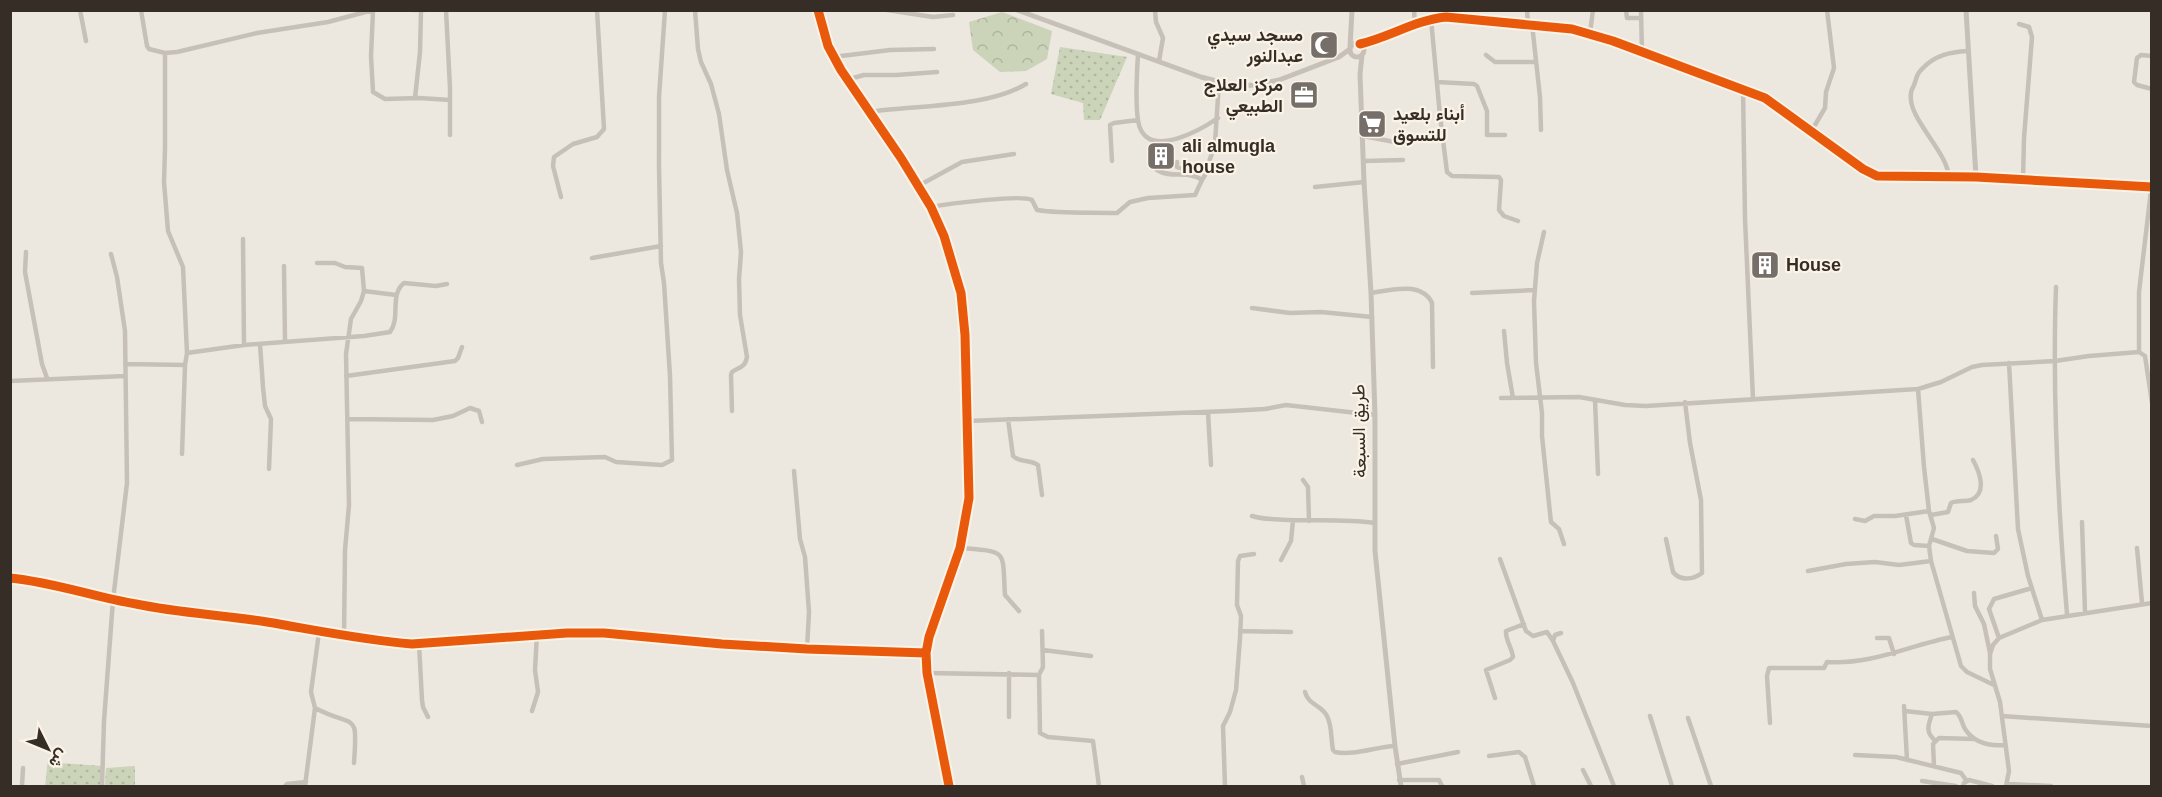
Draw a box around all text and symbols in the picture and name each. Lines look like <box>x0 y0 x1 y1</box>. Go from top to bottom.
place label: مسجد سيدي عبدالنور <box>1207 25 1303 67</box>
mosque icon: مسجد سيدي عبدالنور <box>1308 29 1340 61</box>
place label: مركز العلاج الطبيعي <box>1204 75 1283 121</box>
office icon: مركز العلاج الطبيعي <box>1288 79 1320 111</box>
place label: أبناء بلعيد للتسوق <box>1393 104 1465 146</box>
supermarket icon: أبناء بلعيد للتسوق <box>1356 108 1388 140</box>
place label: ali almugla house <box>1182 136 1276 177</box>
building icon: ali almugla house <box>1145 140 1177 172</box>
building icon: House <box>1749 249 1781 281</box>
place label: House <box>1786 255 1841 275</box>
street label: طريق السبعة <box>1348 384 1371 478</box>
north arrow <box>18 719 78 779</box>
text: ش <box>45 745 71 772</box>

